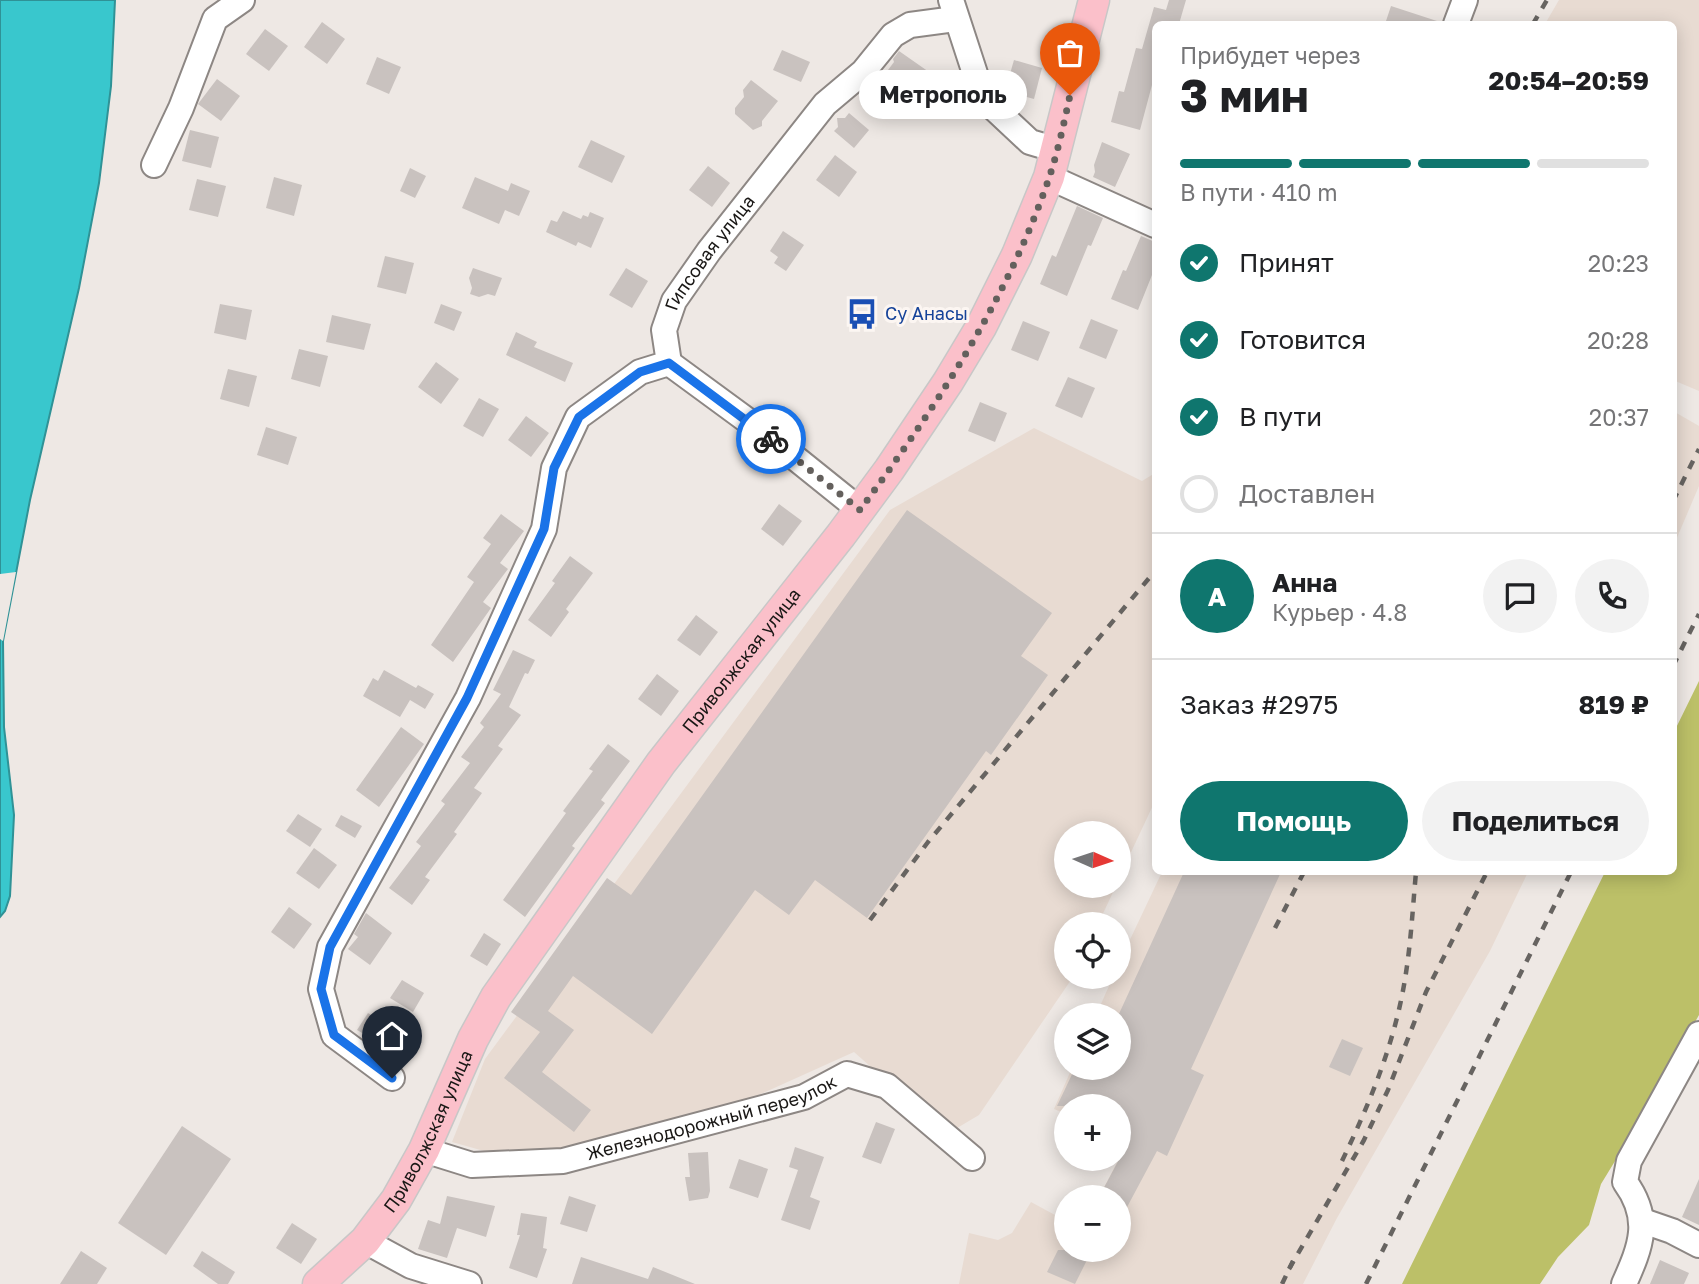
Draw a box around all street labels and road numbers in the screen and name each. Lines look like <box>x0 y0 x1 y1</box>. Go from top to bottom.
street label: Гипсовая улица <box>660 190 759 313</box>
street label: Приволжская улица <box>677 583 805 737</box>
street label: Приволжская улица <box>378 1046 477 1217</box>
street label: Железнодорожный переулок <box>584 1070 840 1164</box>

